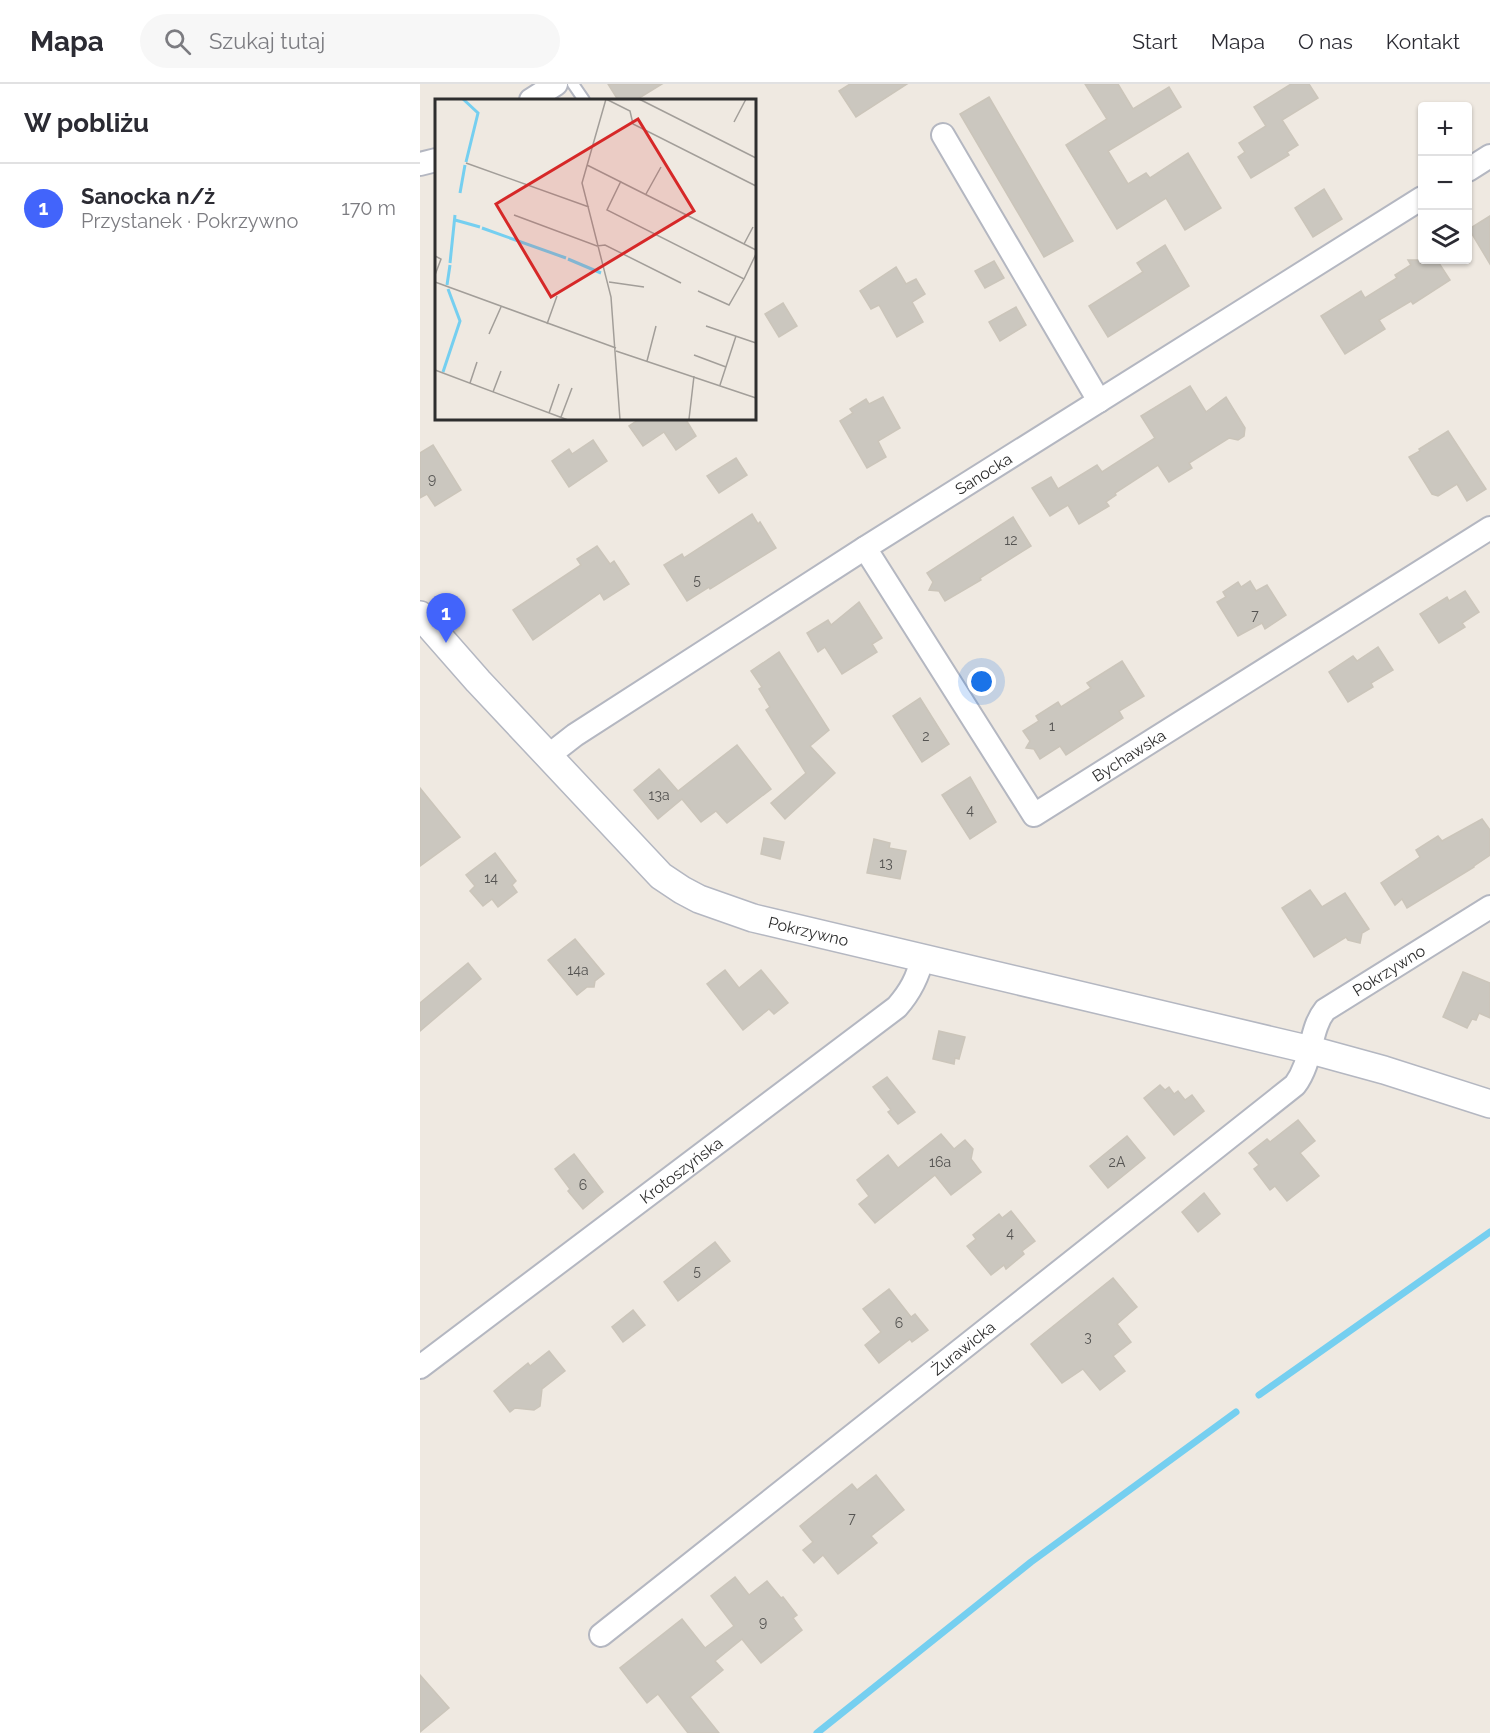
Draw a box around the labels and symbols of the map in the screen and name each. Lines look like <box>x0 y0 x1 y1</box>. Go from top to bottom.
inset map <box>435 99 756 420</box>
street label: Sanocka <box>951 449 1015 499</box>
house number: 9 <box>428 471 436 487</box>
house number: 12 <box>1004 532 1018 548</box>
house number: 5 <box>693 572 701 588</box>
pin: 1 <box>426 594 466 643</box>
house number: 7 <box>1251 607 1259 623</box>
your location <box>967 667 996 696</box>
house number: 1 <box>1049 718 1055 734</box>
street label: Bychawska <box>1089 725 1169 786</box>
house number: 2 <box>922 728 930 744</box>
house number: 13a <box>648 787 670 803</box>
house number: 4 <box>966 802 974 818</box>
house number: 13 <box>879 855 893 871</box>
house number: 14 <box>484 870 498 886</box>
street label: Pokrzywno <box>766 912 850 950</box>
street label: Pokrzywno <box>1349 940 1428 1000</box>
house number: 14a <box>567 962 589 978</box>
street label: Krotoszyńska <box>636 1133 726 1207</box>
house number: 16a <box>929 1154 951 1170</box>
house number: 2A <box>1109 1154 1126 1170</box>
house number: 6 <box>579 1177 587 1193</box>
house number: 4 <box>1006 1225 1014 1241</box>
house number: 5 <box>693 1263 701 1279</box>
house number: 6 <box>895 1315 903 1331</box>
street label: Żurawicka <box>927 1317 999 1379</box>
house number: 3 <box>1084 1329 1092 1345</box>
house number: 7 <box>848 1510 856 1526</box>
house number: 9 <box>759 1614 767 1630</box>

